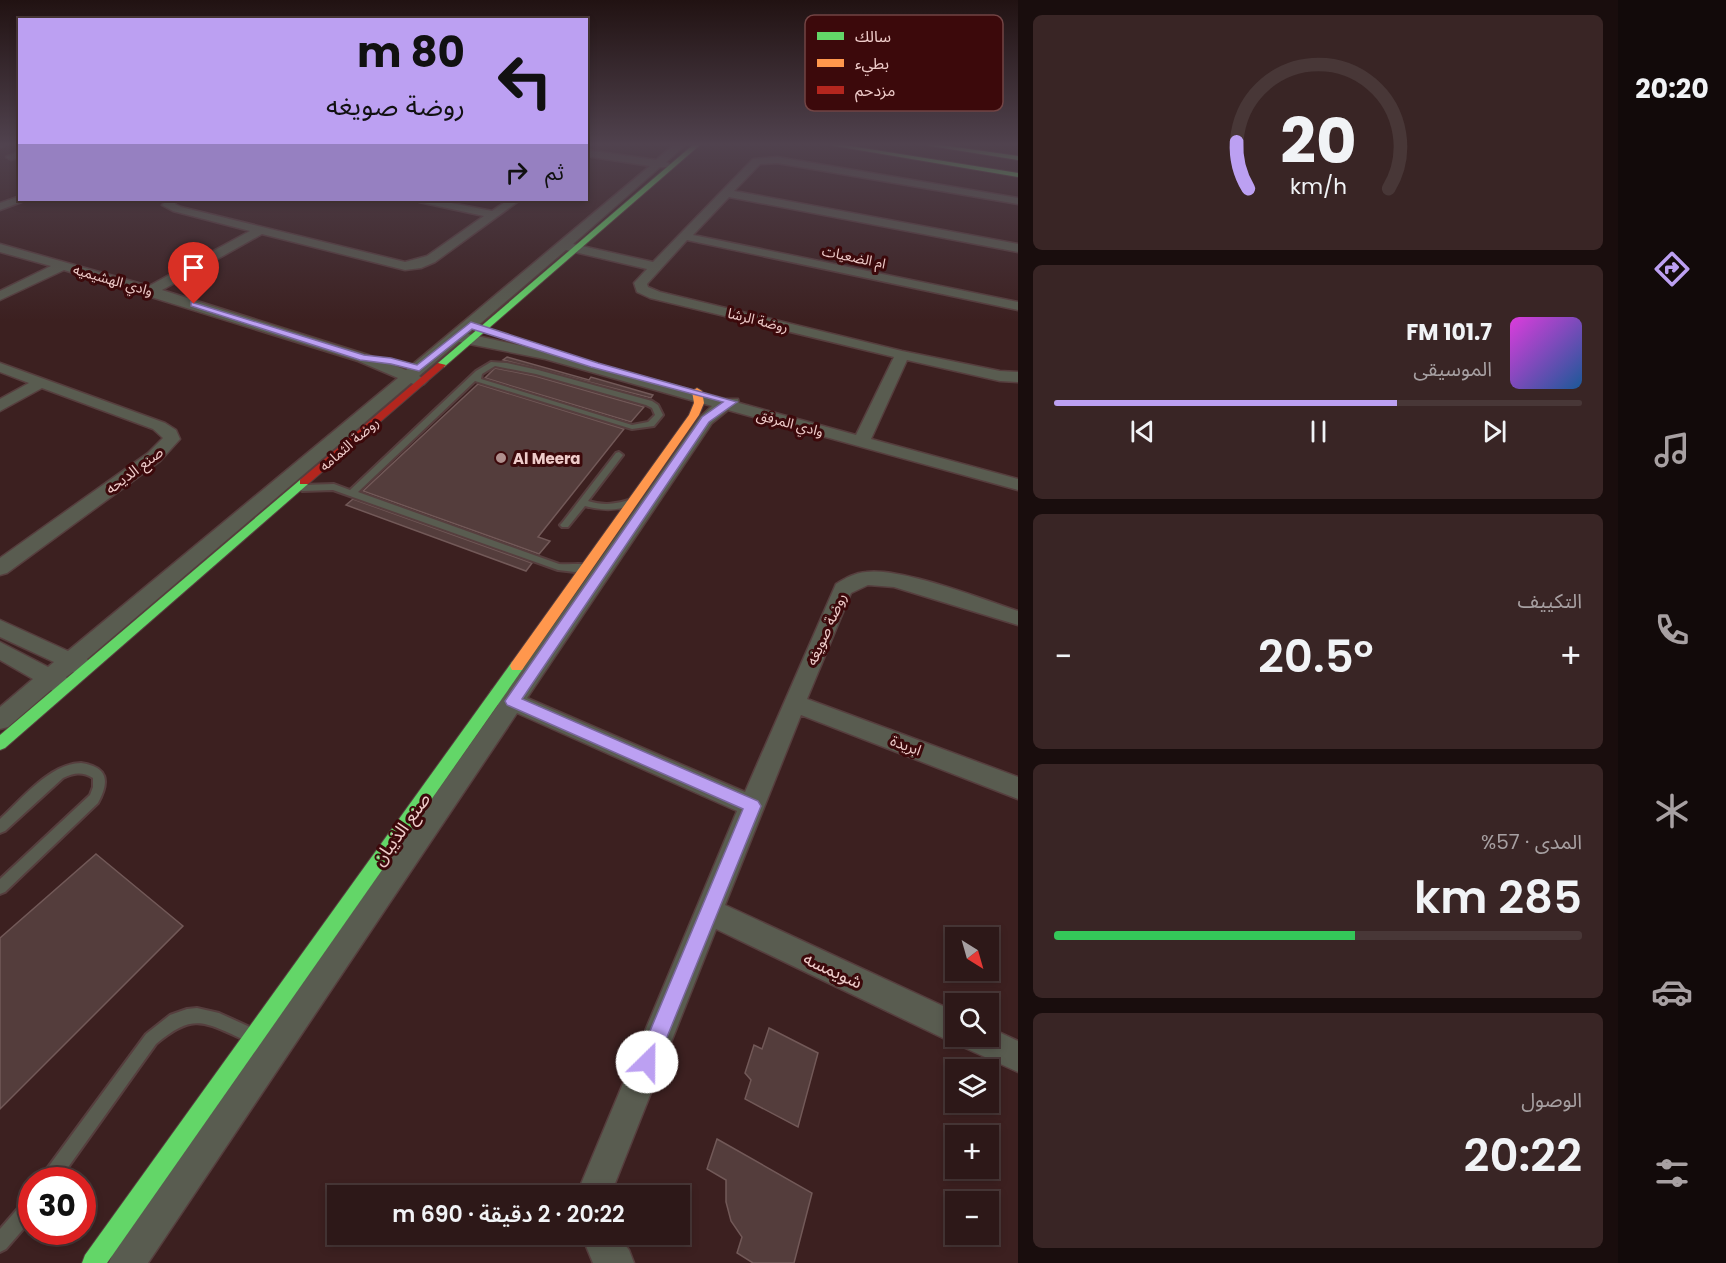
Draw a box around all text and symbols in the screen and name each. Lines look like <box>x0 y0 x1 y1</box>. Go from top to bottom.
legend <box>805 15 1003 111</box>
text: 80 m <box>357 23 465 82</box>
text: سالك <box>855 25 891 48</box>
icon: left <box>486 42 564 120</box>
text: بطيء <box>855 52 889 76</box>
text: 20:20 <box>1635 70 1709 107</box>
text: مزدحم <box>855 79 895 103</box>
text: روضة صويغه <box>326 87 465 124</box>
text: 20 <box>1280 97 1356 185</box>
icon: right <box>500 156 533 189</box>
text: ثم <box>545 157 564 188</box>
text: km/h <box>1289 172 1347 203</box>
street label: ام الضعيات <box>820 241 888 274</box>
pin <box>168 242 219 304</box>
icon: directions <box>1651 248 1693 290</box>
icon: arrive <box>177 251 210 284</box>
street label: وادي الهشيميه <box>71 259 155 302</box>
street label: روضة الرشا <box>726 303 790 337</box>
text: 101.7 FM <box>1406 317 1492 348</box>
text: الموسيقى <box>1413 355 1492 383</box>
street label: وادي المرفق <box>754 404 826 443</box>
street label: روضة الثمامه <box>315 412 383 476</box>
icon: previous <box>1126 415 1159 448</box>
icon: pause <box>1302 415 1335 448</box>
icon: next <box>1478 415 1511 448</box>
icon: music <box>1651 429 1693 471</box>
street label: صنع الديحه <box>101 441 168 500</box>
place label: Al Meera <box>513 448 581 469</box>
marker: Al Meera <box>494 451 508 465</box>
text: التكييف <box>1518 587 1582 615</box>
street label: روضة صويغه <box>801 589 851 669</box>
icon: phone <box>1651 609 1693 651</box>
text: 20.5° <box>1258 625 1374 688</box>
text: − <box>1054 633 1072 680</box>
text: + <box>1559 633 1582 680</box>
street label: ابريدة <box>887 730 925 760</box>
street label: صنع الذيبان <box>366 787 438 872</box>
icon: climate <box>1651 790 1693 832</box>
text: المدى · 57% <box>1481 828 1582 856</box>
text: 285 km <box>1414 866 1582 929</box>
north arrow <box>945 927 999 981</box>
map controls <box>945 927 999 1245</box>
street label: شويمسه <box>799 945 867 995</box>
icon: car <box>1651 971 1693 1013</box>
button: search <box>945 993 999 1047</box>
position arrow <box>615 1030 679 1094</box>
button: layers <box>945 1059 999 1113</box>
text: الوصول <box>1521 1086 1582 1114</box>
text: 20:22 <box>1464 1124 1582 1187</box>
button: + <box>945 1125 999 1179</box>
icon: filters <box>1651 1152 1693 1194</box>
speed limit sign: 30 <box>18 1167 96 1245</box>
button: − <box>945 1191 999 1245</box>
text: 20:22 · 2 دقيقة · 690 m <box>392 1199 625 1230</box>

